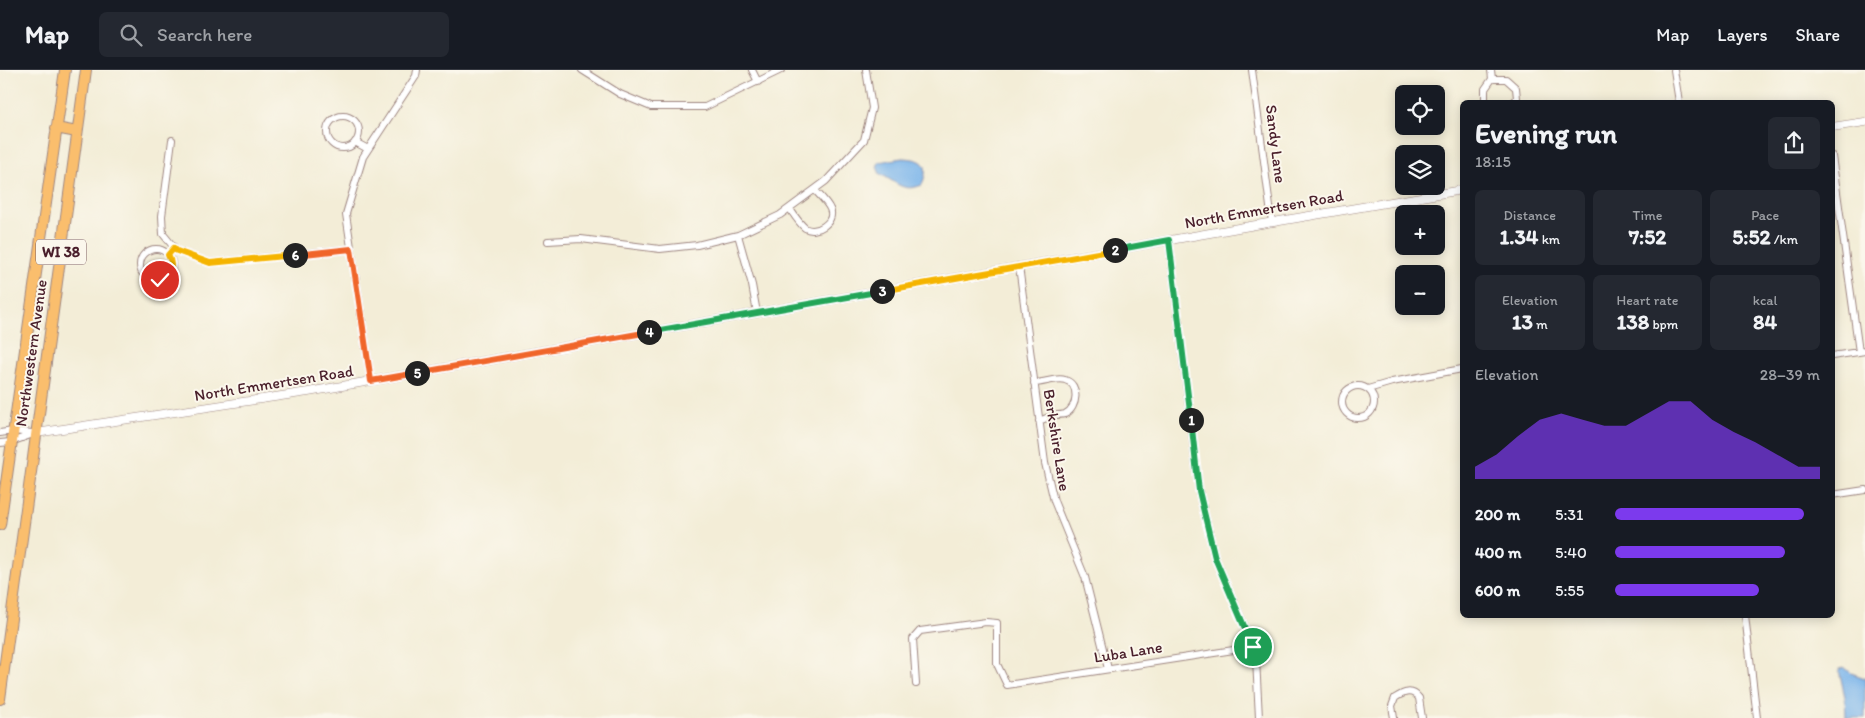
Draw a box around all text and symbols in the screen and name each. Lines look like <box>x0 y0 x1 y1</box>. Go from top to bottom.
search box <box>99 12 449 57</box>
text: Map <box>25 20 69 49</box>
icon: search <box>117 21 145 49</box>
text: Search here <box>157 23 252 46</box>
text: Map <box>1656 24 1689 46</box>
text: Layers <box>1717 24 1767 46</box>
text: Share <box>1795 24 1840 46</box>
map controls <box>1395 85 1445 315</box>
button: locate <box>1395 85 1445 135</box>
street label: Sandy Lane <box>1262 104 1290 185</box>
text: Evening run <box>1475 116 1617 150</box>
button: share <box>1768 117 1820 169</box>
button: layers <box>1395 145 1445 195</box>
text: 18:15 <box>1475 152 1511 171</box>
street label: North Emmertsen Road <box>1183 186 1345 232</box>
button: + <box>1395 205 1445 255</box>
text: Distance <box>1504 207 1556 224</box>
text: Time <box>1633 207 1662 224</box>
text: Pace <box>1751 207 1779 224</box>
text: 1.34 <box>1500 224 1538 249</box>
text: 7:52 <box>1629 224 1666 249</box>
text: 5:52 <box>1732 224 1771 249</box>
text: km <box>1538 231 1560 248</box>
text: /km <box>1771 231 1798 248</box>
pin: 2 <box>1102 238 1128 262</box>
road number: WI 38 <box>36 240 86 264</box>
pin: 6 <box>282 242 308 268</box>
text: 2 <box>1112 242 1119 259</box>
text: 6 <box>292 247 299 264</box>
pin <box>139 259 181 301</box>
button: − <box>1395 265 1445 315</box>
icon: check <box>146 266 174 294</box>
street label: Northwestern Avenue <box>11 278 51 428</box>
pin: 3 <box>870 278 894 304</box>
text: 3 <box>879 283 886 300</box>
text: Elevation <box>1502 292 1558 309</box>
text: Heart rate <box>1617 292 1678 309</box>
text: kcal <box>1753 292 1778 309</box>
text: 13 <box>1512 309 1533 334</box>
text: 138 <box>1617 309 1649 334</box>
text: 84 <box>1753 309 1777 334</box>
text: m <box>1533 316 1548 333</box>
text: bpm <box>1649 316 1678 333</box>
pin: 4 <box>636 320 662 344</box>
text: 4 <box>645 324 654 341</box>
pin: 5 <box>404 360 430 386</box>
street label: North Emmertsen Road <box>193 361 355 405</box>
text: 5 <box>414 365 421 382</box>
text: Elevation <box>1475 365 1539 384</box>
text: 28–39 m <box>1760 365 1820 384</box>
street label: Berkshire Lane <box>1040 388 1074 492</box>
pin: 1 <box>1178 408 1204 432</box>
text: 1 <box>1188 412 1195 429</box>
text: 200 m <box>1475 505 1520 524</box>
text: 5:31 <box>1555 505 1583 524</box>
text: 400 m <box>1475 543 1521 562</box>
text: 5:40 <box>1555 543 1587 562</box>
text: 600 m <box>1475 581 1520 600</box>
text: 5:55 <box>1555 581 1584 600</box>
pin <box>1232 626 1274 668</box>
icon: arrive <box>1239 633 1267 661</box>
street label: Luba Lane <box>1092 637 1164 667</box>

